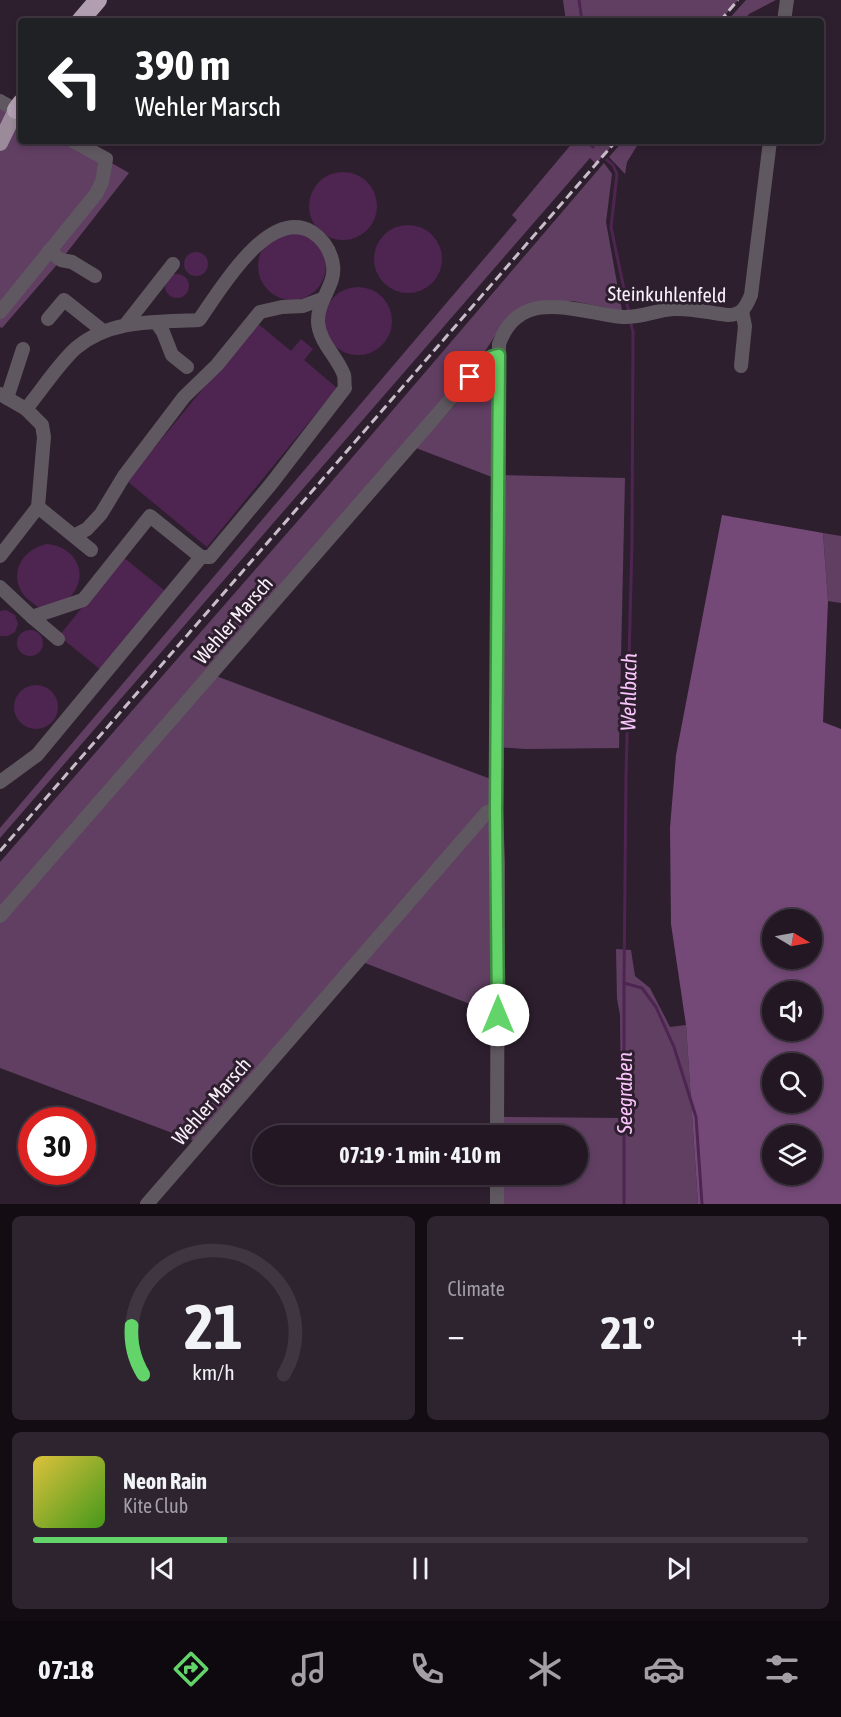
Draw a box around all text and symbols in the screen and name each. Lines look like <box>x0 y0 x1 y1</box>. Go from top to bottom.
text: 390 m <box>135 41 230 89</box>
icon: left <box>36 42 114 120</box>
text: Wehler Marsch <box>135 91 281 122</box>
street label: Steinkuhlenfeld <box>608 281 726 307</box>
pin <box>444 351 495 402</box>
icon: arrive <box>453 360 486 393</box>
street label: Wehler Marsch <box>189 572 277 668</box>
water label: Wehlbach <box>615 653 641 731</box>
north arrow <box>762 909 822 969</box>
map controls <box>762 909 822 1185</box>
button: sound <box>762 981 822 1041</box>
position arrow <box>466 983 530 1047</box>
water label: Seegraben <box>612 1052 636 1135</box>
street label: Wehler Marsch <box>167 1053 255 1149</box>
button: search <box>762 1053 822 1113</box>
speed limit sign: 30 <box>18 1107 96 1185</box>
button: layers <box>762 1125 822 1185</box>
text: 07:19 · 1 min · 410 m <box>339 1142 501 1168</box>
text: Climate <box>448 1277 505 1300</box>
text: 21 <box>184 1291 243 1362</box>
text: 21° <box>600 1307 655 1359</box>
text: − <box>448 1315 465 1353</box>
text: + <box>791 1315 808 1353</box>
text: km/h <box>192 1360 235 1385</box>
text: Neon Rain <box>123 1468 207 1494</box>
text: Kite Club <box>123 1494 188 1517</box>
icon: previous <box>146 1552 179 1585</box>
icon: pause <box>404 1552 437 1585</box>
icon: next <box>662 1552 695 1585</box>
icon: directions <box>170 1648 212 1690</box>
icon: music <box>288 1648 330 1690</box>
icon: phone <box>406 1648 448 1690</box>
icon: climate <box>524 1648 566 1690</box>
icon: car <box>643 1648 685 1690</box>
icon: filters <box>761 1648 803 1690</box>
text: 07:18 <box>38 1654 94 1685</box>

